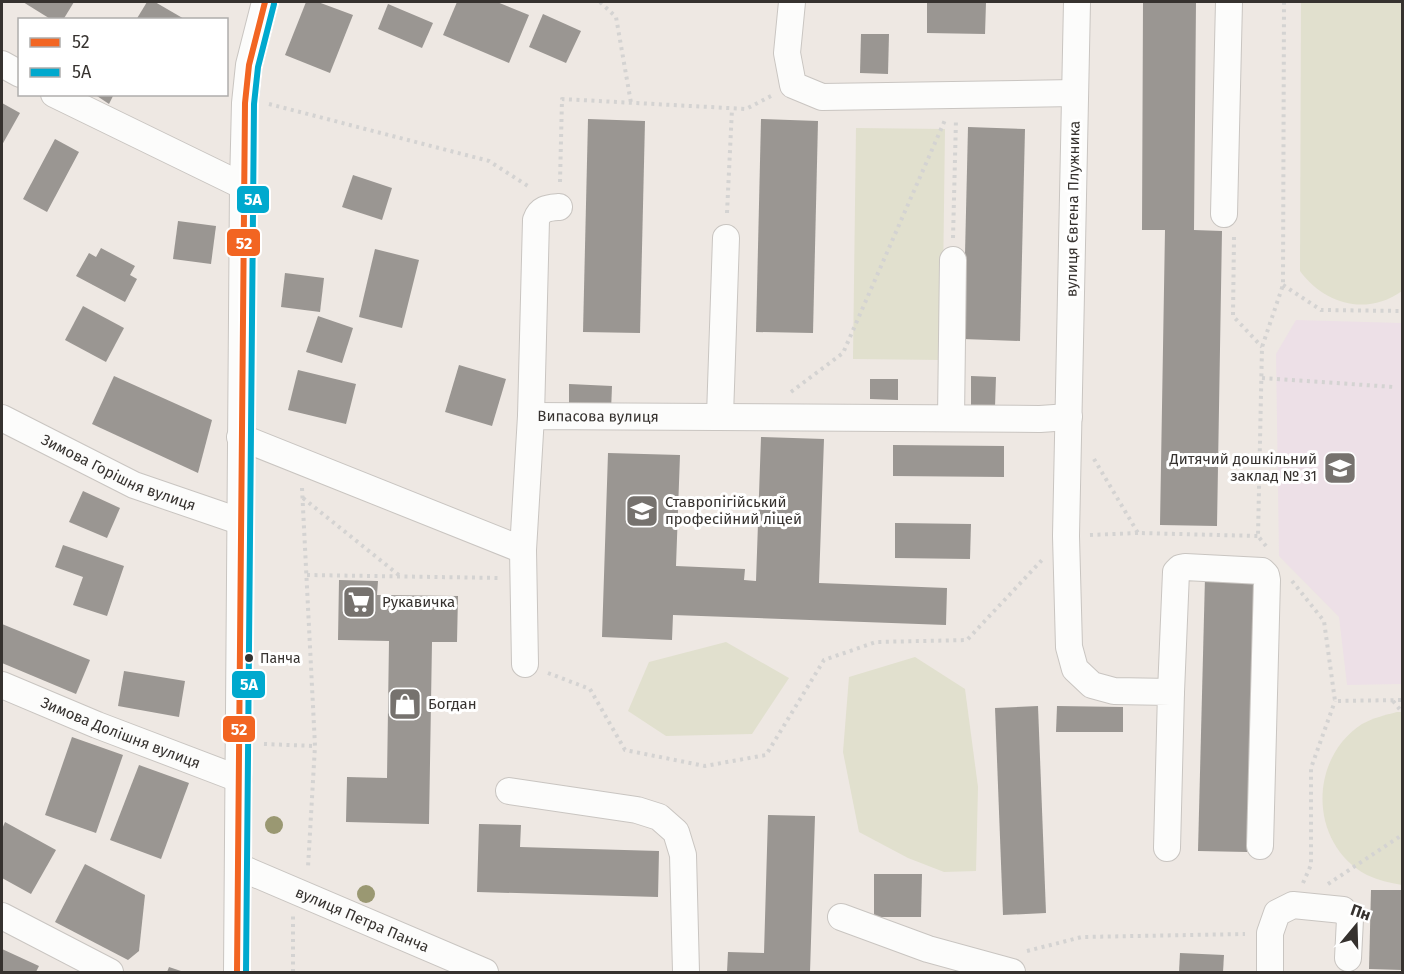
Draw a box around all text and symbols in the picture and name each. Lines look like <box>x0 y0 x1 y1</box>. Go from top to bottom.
legend <box>18 18 228 96</box>
text: 52 <box>72 31 90 53</box>
text: 5А <box>72 61 92 83</box>
street label: вулиця Євгена Плужника <box>1062 121 1084 297</box>
line badge: 5А <box>236 185 270 214</box>
text: 5А <box>244 190 263 209</box>
line badge: 52 <box>226 228 261 257</box>
text: 52 <box>236 234 252 253</box>
street label: Випасова вулиця <box>537 407 659 426</box>
street label: Зимова Горішня вулиця <box>38 430 198 515</box>
place label: Дитячий дошкільний заклад № 31 <box>1169 450 1317 485</box>
school or university icon: Дитячий дошкільний заклад № 31 <box>1322 450 1358 486</box>
school or university icon: Ставропігійський професійний ліцей <box>624 493 660 529</box>
place label: Ставропігійський професійний ліцей <box>665 493 802 528</box>
supermarket icon: Рукавичка <box>341 584 377 620</box>
place label: Рукавичка <box>382 593 455 611</box>
place label: Панча <box>260 650 301 667</box>
marker: Панча <box>243 652 255 664</box>
line badge: 5А <box>231 670 266 699</box>
text: 5А <box>240 675 259 694</box>
shop icon: Богдан <box>387 686 423 722</box>
street label: Зимова Долішня вулиця <box>38 693 203 773</box>
place label: Богдан <box>428 695 477 713</box>
line badge: 52 <box>222 715 256 743</box>
text: 52 <box>231 720 247 739</box>
street label: вулиця Петра Панча <box>293 883 432 956</box>
north arrow <box>1326 896 1386 956</box>
text: Пн <box>1348 900 1373 925</box>

